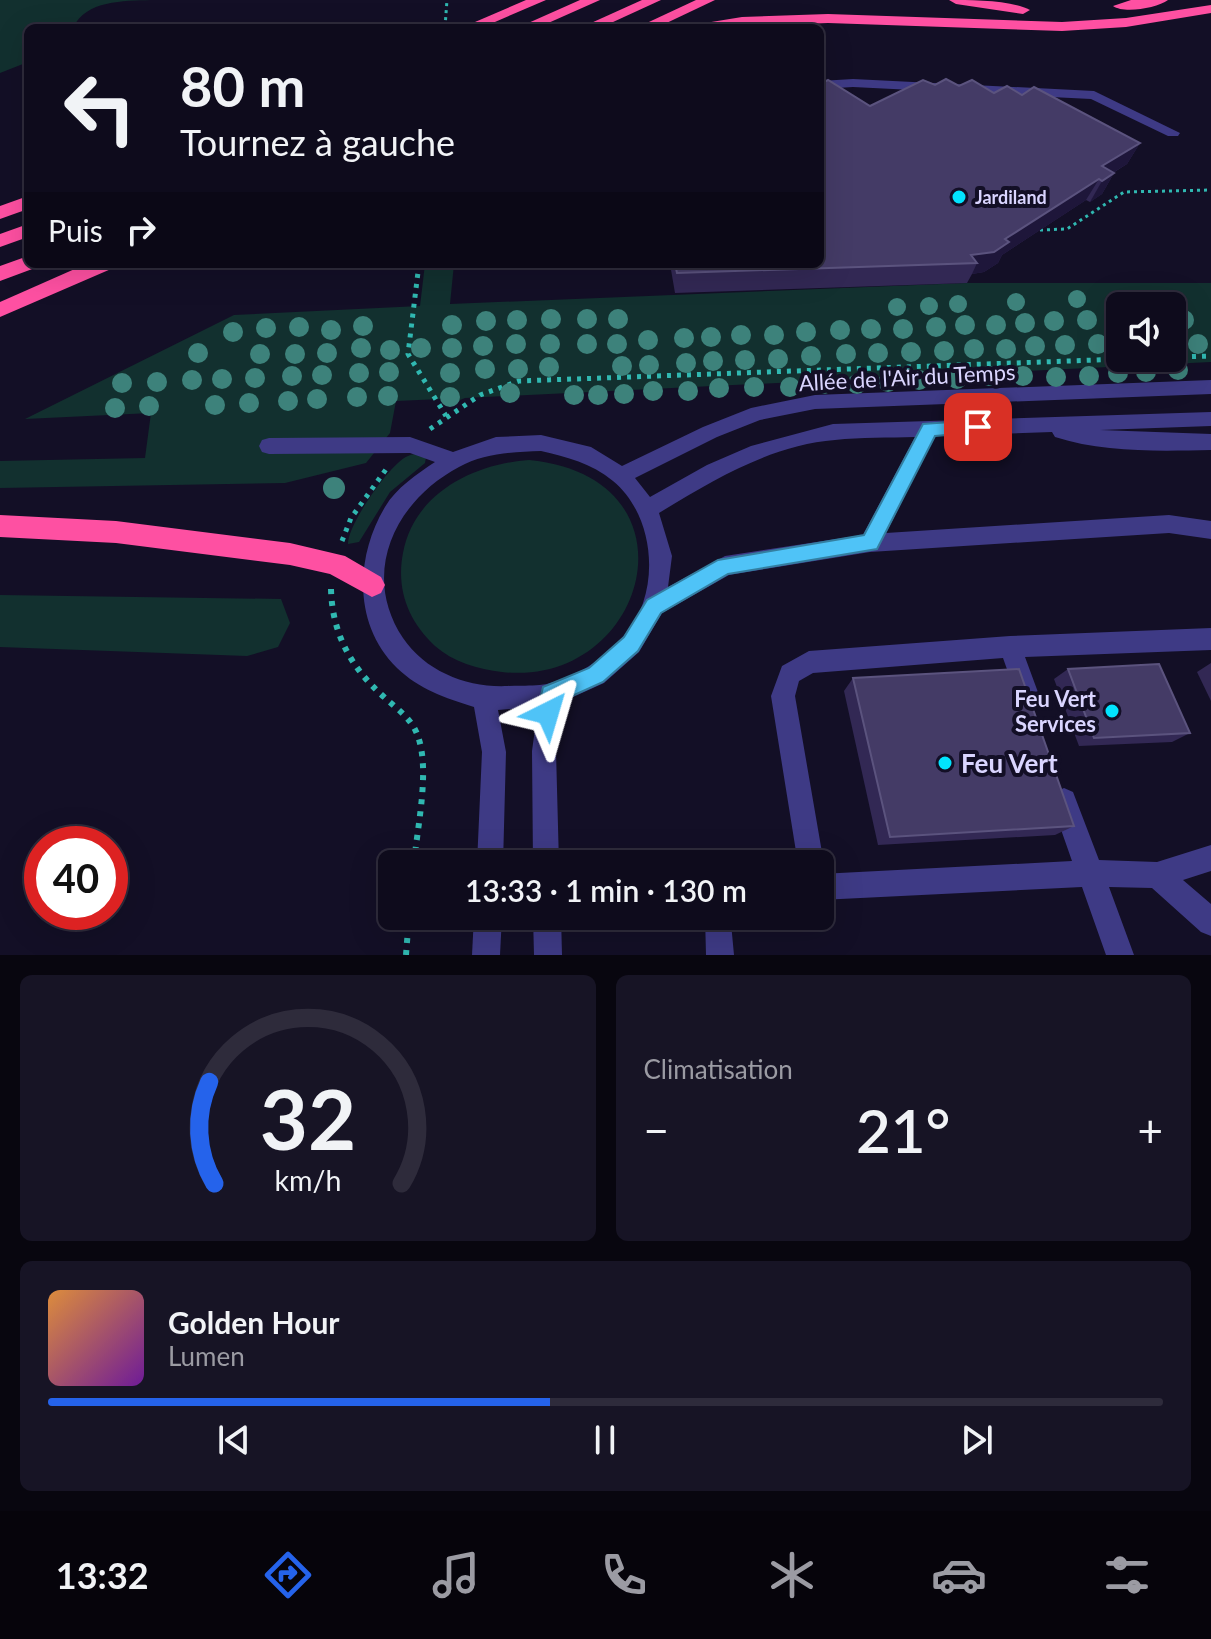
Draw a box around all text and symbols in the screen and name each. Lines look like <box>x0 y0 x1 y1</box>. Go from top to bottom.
text: 80 m <box>180 52 305 119</box>
icon: left <box>48 56 152 160</box>
text: Tournez à gauche <box>180 120 455 164</box>
place label: Jardiland <box>975 186 1047 208</box>
marker: Jardiland <box>950 188 968 206</box>
icon: right <box>119 208 163 252</box>
text: Puis <box>48 212 103 248</box>
map controls <box>1106 292 1186 372</box>
button: sound <box>1106 292 1186 372</box>
street label: Allée de l'Air du Temps <box>798 358 1016 396</box>
pin <box>944 393 1012 461</box>
icon: arrive <box>956 405 1000 449</box>
position arrow <box>506 671 590 755</box>
place label: Feu Vert Services <box>1014 685 1097 737</box>
marker: Feu Vert Services <box>1103 702 1121 720</box>
place label: Feu Vert <box>961 747 1058 779</box>
marker: Feu Vert <box>936 754 954 772</box>
speed limit sign: 40 <box>24 826 128 930</box>
text: 13:33 · 1 min · 130 m <box>465 872 747 908</box>
text: Climatisation <box>644 1053 793 1085</box>
text: 32 <box>260 1068 356 1168</box>
text: 21° <box>856 1094 951 1166</box>
text: − <box>644 1104 669 1156</box>
text: + <box>1137 1104 1163 1156</box>
text: km/h <box>274 1163 341 1197</box>
text: Golden Hour <box>168 1304 340 1340</box>
text: Lumen <box>168 1340 245 1372</box>
icon: previous <box>212 1418 256 1462</box>
icon: pause <box>583 1418 627 1462</box>
icon: next <box>955 1418 999 1462</box>
icon: directions <box>260 1547 316 1603</box>
icon: music <box>428 1547 484 1603</box>
icon: phone <box>596 1547 652 1603</box>
icon: climate <box>764 1547 820 1603</box>
icon: car <box>931 1547 987 1603</box>
icon: filters <box>1099 1547 1155 1603</box>
text: 13:32 <box>56 1553 149 1597</box>

